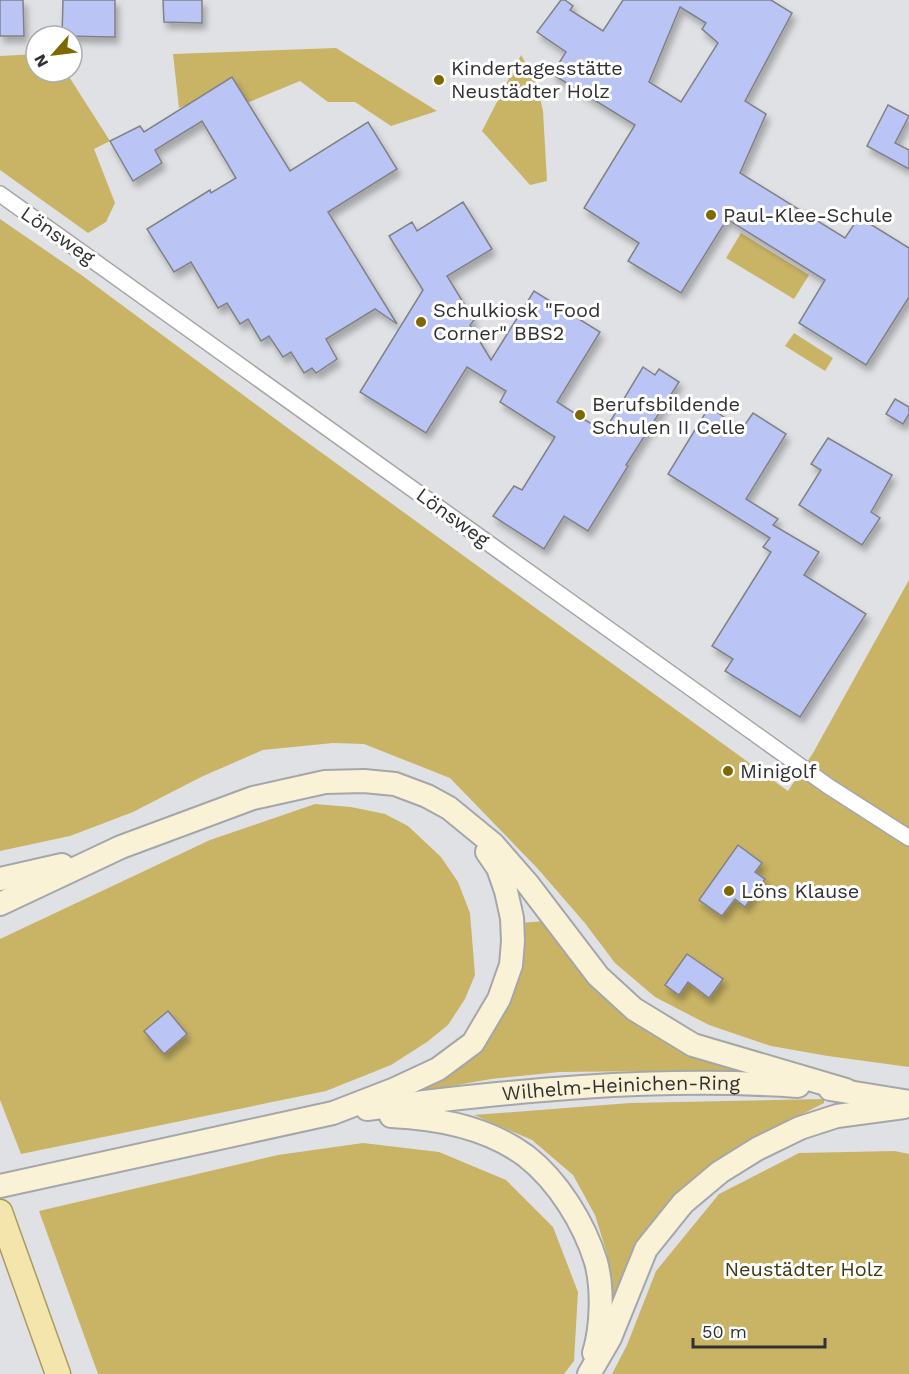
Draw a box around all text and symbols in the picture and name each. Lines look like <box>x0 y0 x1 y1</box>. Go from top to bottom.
north arrow <box>24 24 84 84</box>
text: N <box>30 51 52 71</box>
place label: Kindertagesstätte Neustädter Holz <box>451 56 623 103</box>
marker: Kindertagesstätte Neustädter Holz <box>432 73 446 87</box>
street label: Lönsweg <box>16 201 100 269</box>
place label: Paul-Klee-Schule <box>723 203 893 227</box>
marker: Paul-Klee-Schule <box>704 208 718 222</box>
place label: Schulkiosk "Food Corner" BBS2 <box>433 298 600 345</box>
marker: Schulkiosk "Food Corner" BBS2 <box>414 315 428 329</box>
place label: Berufsbildende Schulen II Celle <box>592 392 745 439</box>
marker: Berufsbildende Schulen II Celle <box>573 408 587 422</box>
street label: Lönsweg <box>412 482 495 552</box>
place label: Minigolf <box>740 759 817 783</box>
marker: Minigolf <box>721 764 735 778</box>
place label: Löns Klause <box>741 879 859 903</box>
marker: Löns Klause <box>722 884 736 898</box>
street label: Wilhelm-Heinichen-Ring <box>501 1071 741 1106</box>
park label: Neustädter Holz <box>725 1257 883 1281</box>
scale bar <box>693 1311 825 1349</box>
text: 50 m <box>702 1321 747 1342</box>

